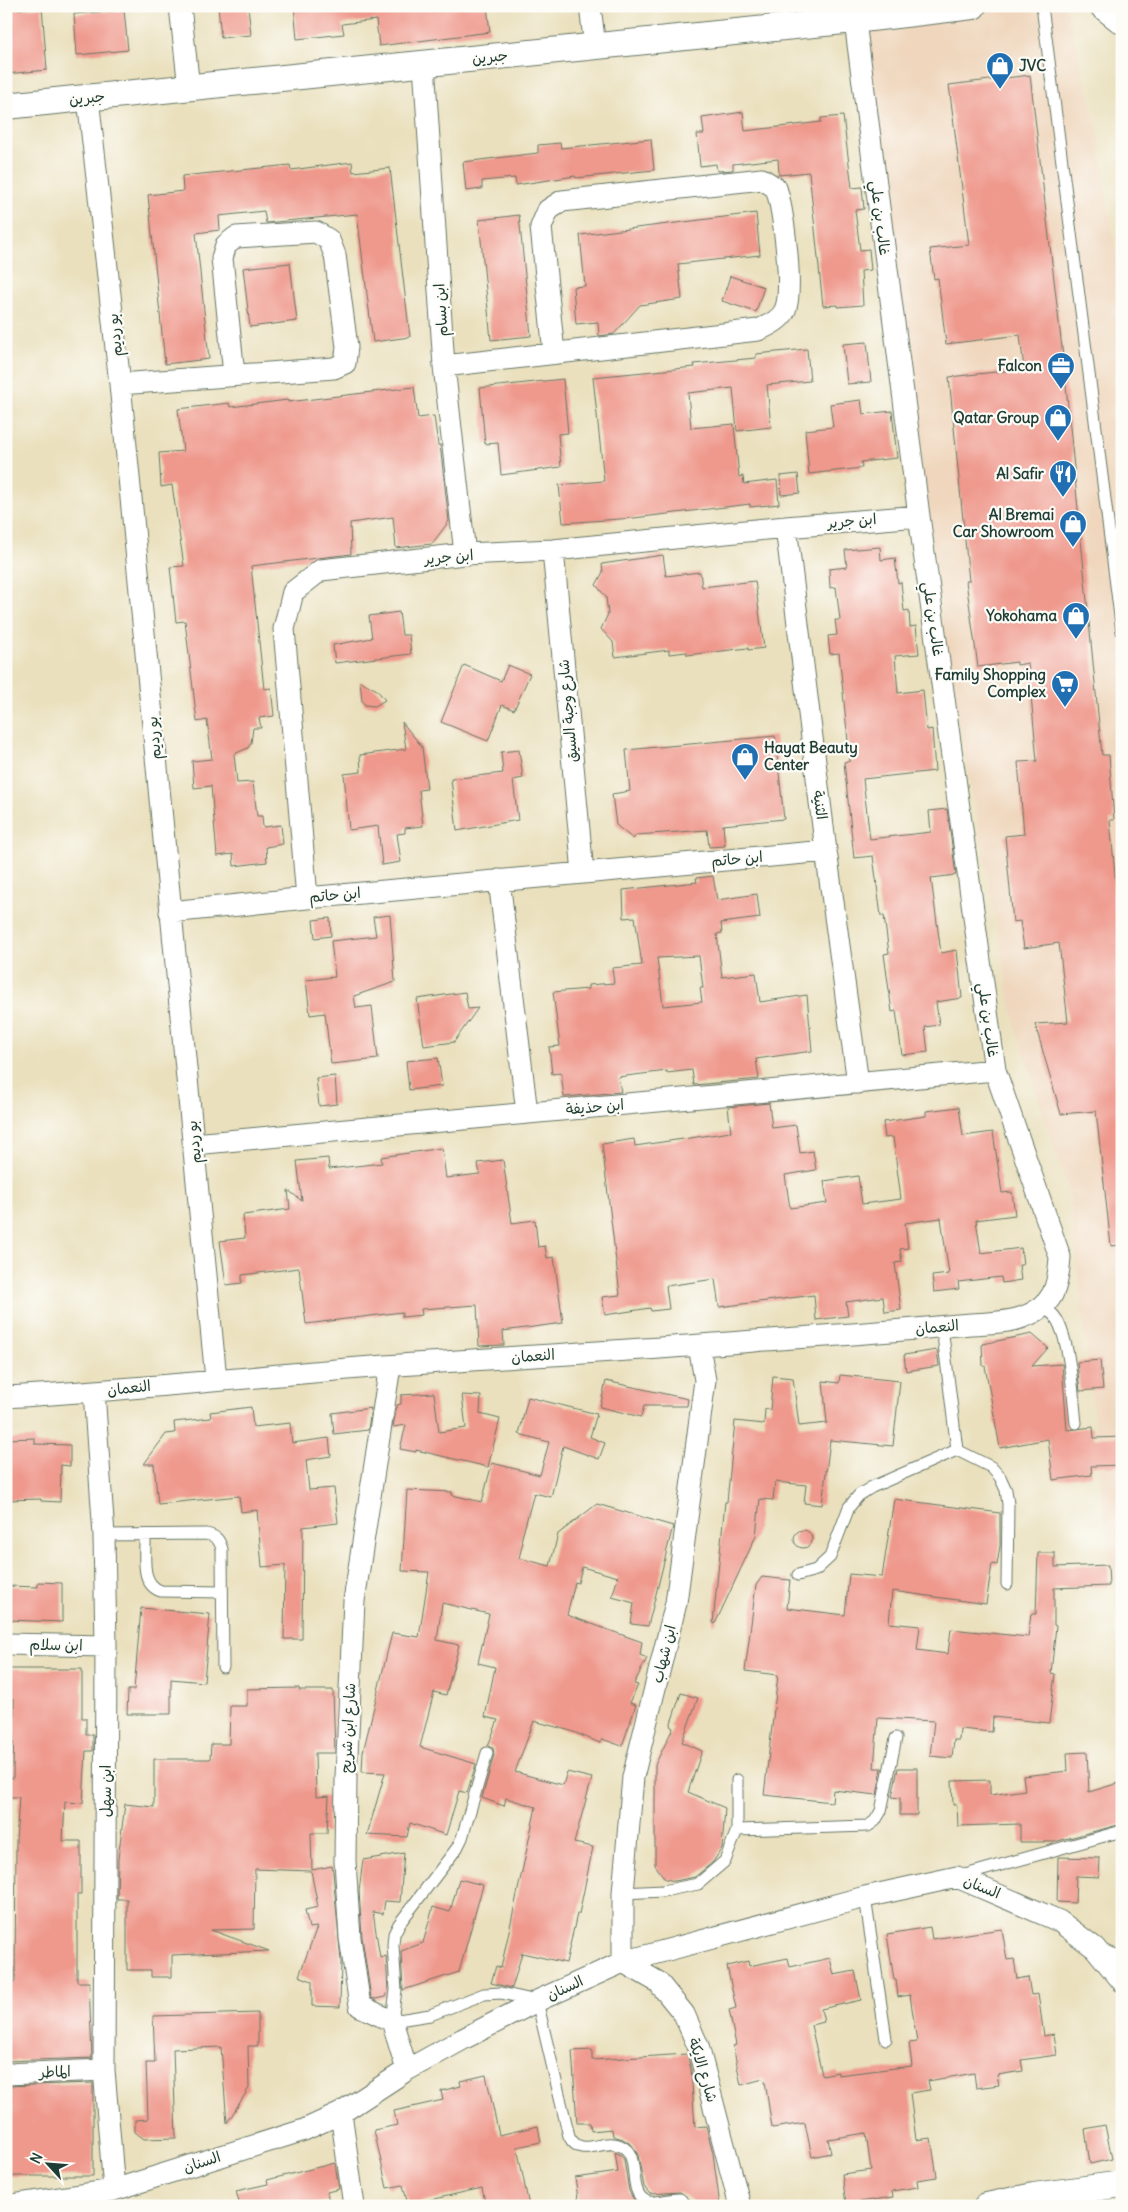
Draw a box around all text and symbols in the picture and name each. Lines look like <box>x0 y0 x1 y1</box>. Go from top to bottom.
street label: جبرين <box>471 45 509 68</box>
shop icon: JVC <box>985 51 1015 90</box>
place label: JVC <box>1019 56 1046 75</box>
street label: جبرين <box>68 86 106 109</box>
street label: غالب بن علي <box>863 179 895 257</box>
street label: ابن بسام <box>429 283 454 337</box>
street label: بو رديم <box>103 312 129 358</box>
office icon: Falcon <box>1046 351 1076 390</box>
place label: Falcon <box>998 356 1042 375</box>
shop icon: Qatar Group <box>1043 403 1073 442</box>
place label: Qatar Group <box>953 408 1039 428</box>
restaurant icon: Al Safir <box>1048 459 1078 498</box>
place label: Al Safir <box>996 464 1045 483</box>
place label: Al Bremai Car Showroom <box>953 505 1054 541</box>
street label: ابن جرير <box>825 509 877 532</box>
shop icon: Al Bremai Car Showroom <box>1058 509 1088 548</box>
street label: ابن جرير <box>422 545 474 568</box>
street label: غالب بن علي <box>915 580 948 658</box>
shop icon: Yokohama <box>1061 601 1091 640</box>
place label: Yokohama <box>985 606 1057 625</box>
street label: شارع وجبة السيق <box>554 659 582 763</box>
place label: Family Shopping Complex <box>935 665 1047 702</box>
supermarket icon: Family Shopping Complex <box>1050 669 1080 708</box>
street label: بو رديم <box>142 715 168 761</box>
place label: Hayat Beauty Center <box>764 738 858 774</box>
shop icon: Hayat Beauty Center <box>730 742 760 781</box>
street label: الثنية <box>809 789 832 821</box>
street label: ابن حاتم <box>710 847 764 873</box>
street label: ابن حاتم <box>308 883 362 909</box>
street label: غالب بن علي <box>970 981 1003 1059</box>
street label: ابن حذيفة <box>565 1094 625 1119</box>
street label: بو رديم <box>182 1119 208 1165</box>
street label: النعمان <box>914 1315 959 1338</box>
street label: النعمان <box>511 1345 555 1366</box>
street label: النعمان <box>106 1376 152 1399</box>
street label: ابن شهاب <box>647 1623 680 1685</box>
street label: ابن سلام <box>29 1635 83 1656</box>
street label: شارع ابن شريح <box>336 1682 360 1774</box>
street label: ابن سهل <box>96 1765 115 1817</box>
street label: السنان <box>961 1871 1003 1903</box>
street label: السنان <box>543 1971 586 2004</box>
street label: شارع الايكة <box>684 2035 722 2105</box>
street label: الماطر <box>37 2061 71 2082</box>
north arrow <box>22 2140 72 2190</box>
street label: السنان <box>181 2147 223 2176</box>
text: N <box>26 2150 47 2167</box>

